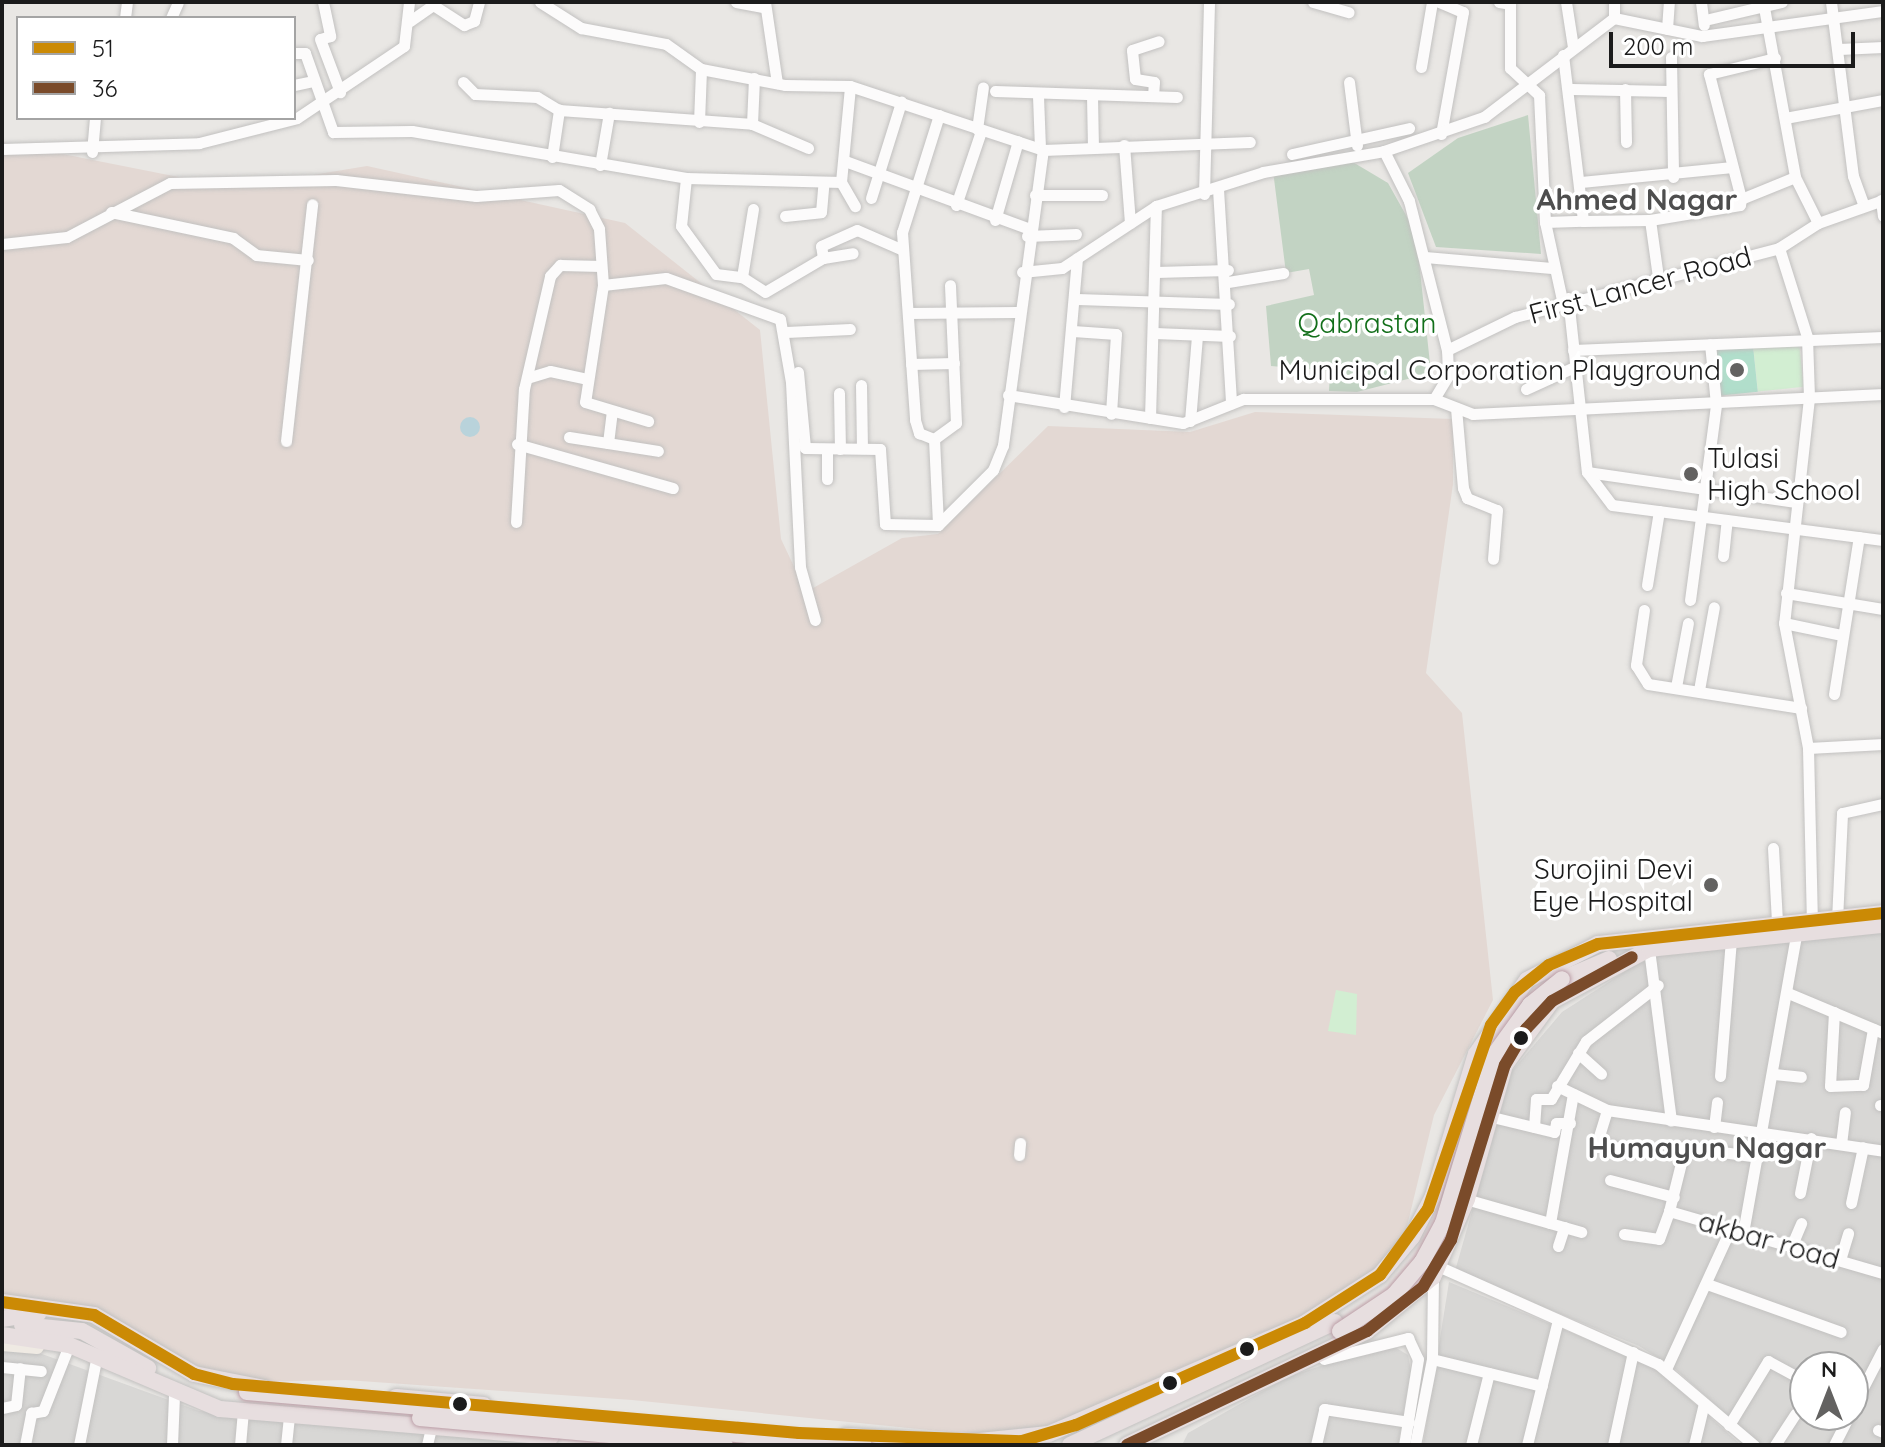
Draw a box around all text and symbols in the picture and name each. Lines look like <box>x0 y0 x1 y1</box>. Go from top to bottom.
legend <box>16 16 296 120</box>
scale bar <box>1613 16 1859 66</box>
text: 200 m <box>1623 31 1693 61</box>
text: 51 <box>92 33 114 63</box>
text: 36 <box>92 73 118 103</box>
district label: Ahmed Nagar <box>1536 181 1738 217</box>
street label: First Lancer Road <box>1525 239 1755 331</box>
park label: Qabrastan <box>1298 306 1436 340</box>
place label: Municipal Corporation Playground <box>1279 353 1721 387</box>
marker: Municipal Corporation Playground <box>1728 361 1746 379</box>
place label: Tulasi High School <box>1707 441 1861 507</box>
marker: Tulasi High School <box>1682 465 1700 483</box>
place label: Surojini Devi Eye Hospital <box>1532 852 1693 918</box>
marker: Surojini Devi Eye Hospital <box>1700 874 1722 896</box>
unlabelled marker <box>1513 1030 1529 1046</box>
district label: Humayun Nagar <box>1588 1129 1826 1165</box>
street label: akbar road <box>1695 1204 1843 1276</box>
unlabelled marker <box>1239 1341 1255 1357</box>
north arrow <box>1789 1351 1869 1431</box>
text: N <box>1821 1355 1837 1383</box>
unlabelled marker <box>1162 1375 1178 1391</box>
unlabelled marker <box>452 1396 468 1412</box>

